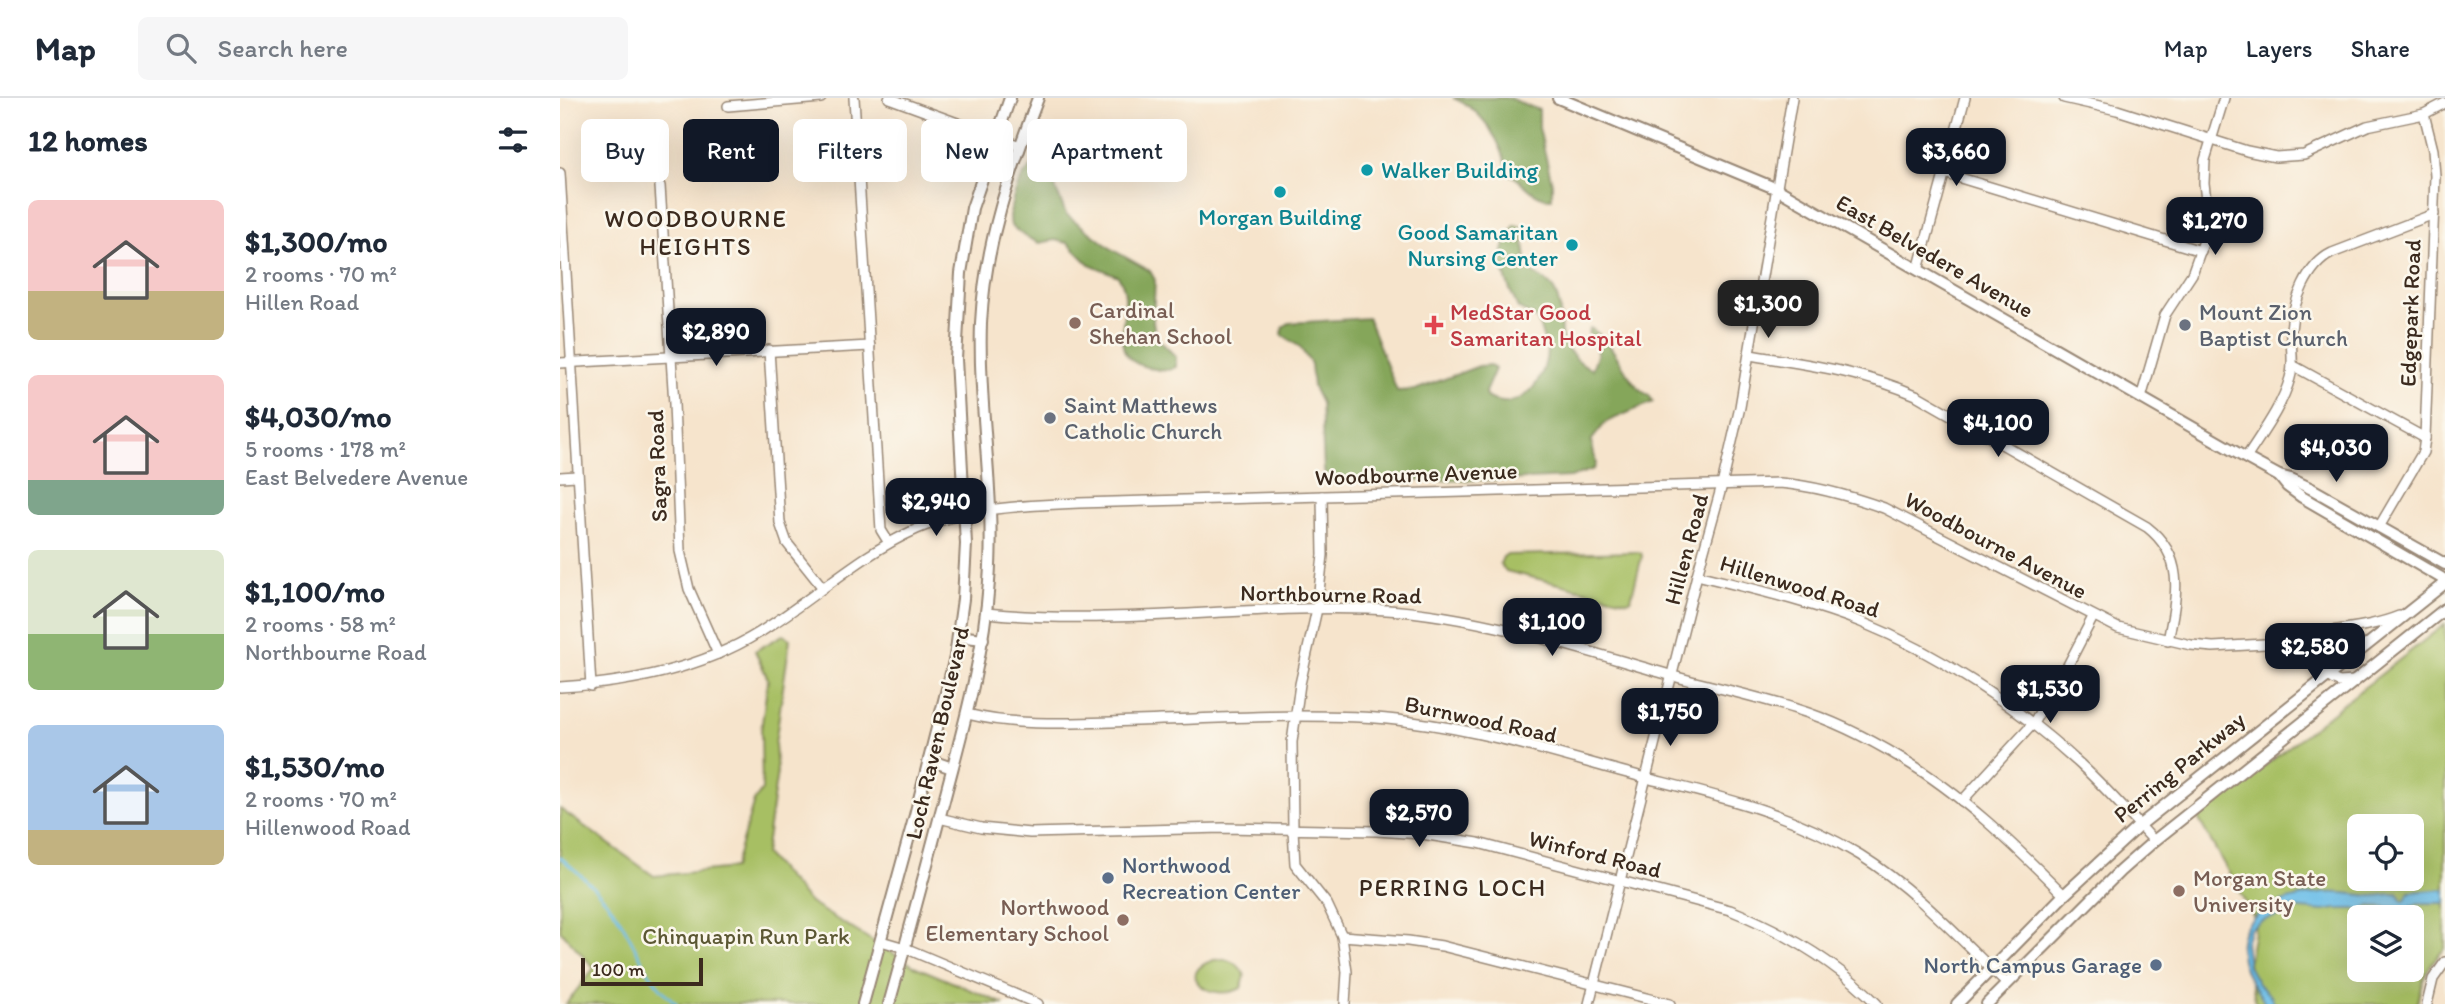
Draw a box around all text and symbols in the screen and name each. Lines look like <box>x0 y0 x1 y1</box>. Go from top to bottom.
search box <box>138 17 628 80</box>
text: Map <box>35 29 96 68</box>
icon: search <box>162 29 200 67</box>
text: Search here <box>218 32 348 64</box>
text: Map <box>2164 34 2208 63</box>
text: Layers <box>2246 34 2313 63</box>
text: Share <box>2351 34 2410 63</box>
chip: Buy <box>581 119 669 182</box>
chip: Rent <box>683 119 779 182</box>
chip: Filters <box>793 119 907 182</box>
chip: New <box>921 119 1013 182</box>
chip: Apartment <box>1027 119 1187 182</box>
icon: filters <box>494 121 532 159</box>
text: 12 homes <box>28 122 148 159</box>
pin: $3,660 <box>1899 129 2013 188</box>
text: $3,660 <box>1922 137 1990 165</box>
place label: Walker Building <box>1381 156 1539 184</box>
marker: Walker Building <box>1359 162 1375 178</box>
marker: Morgan Building <box>1272 184 1288 200</box>
street label: East Belvedere Avenue <box>1831 188 2039 324</box>
pin: $1,270 <box>2158 198 2272 257</box>
place label: Morgan Building <box>1198 203 1362 231</box>
district label: WOODBOURNE HEIGHTS <box>604 204 788 261</box>
text: $1,270 <box>2182 206 2248 234</box>
place label: Good Samaritan Nursing Center <box>1398 218 1558 272</box>
text: $1,300/mo <box>245 223 388 260</box>
icon: home <box>84 228 168 312</box>
marker: Good Samaritan Nursing Center <box>1564 237 1580 253</box>
street label: Edgepark Road <box>2393 238 2427 387</box>
text: 2 rooms · 70 m² <box>245 260 397 288</box>
pin: $1,300 <box>1711 280 1825 340</box>
text: Hillen Road <box>245 288 359 316</box>
text: $1,300 <box>1734 289 1802 317</box>
place label: Cardinal Shehan School <box>1089 296 1232 350</box>
place label: MedStar Good Samaritan Hospital <box>1450 298 1642 352</box>
place label: Mount Zion Baptist Church <box>2199 298 2348 352</box>
pin: $2,890 <box>659 308 773 368</box>
marker: Cardinal Shehan School <box>1067 315 1083 331</box>
marker: MedStar Good Samaritan Hospital <box>1424 315 1444 335</box>
text: $2,890 <box>682 317 750 345</box>
marker: Mount Zion Baptist Church <box>2177 317 2193 333</box>
place label: Saint Matthews Catholic Church <box>1064 391 1222 445</box>
text: $4,030/mo <box>245 398 392 435</box>
pin: $4,100 <box>1941 400 2055 459</box>
icon: home <box>84 403 168 487</box>
text: $4,100 <box>1963 408 2033 436</box>
street label: Sagra Road <box>641 409 673 523</box>
marker: Saint Matthews Catholic Church <box>1042 410 1058 426</box>
pin: $4,030 <box>2279 424 2393 484</box>
text: $4,030 <box>2300 433 2372 461</box>
text: 5 rooms · 178 m² <box>245 435 406 463</box>
street label: Woodbourne Avenue <box>1314 456 1518 492</box>
text: East Belvedere Avenue <box>245 463 468 491</box>
pin: $2,940 <box>879 478 993 538</box>
street label: Woodbourne Avenue <box>1900 485 2092 605</box>
text: $2,940 <box>901 487 971 515</box>
street label: Hillen Road <box>1658 490 1714 608</box>
street label: Hillenwood Road <box>1717 548 1884 624</box>
text: $1,100/mo <box>245 573 385 610</box>
icon: home <box>84 578 168 662</box>
street label: Northbourne Road <box>1240 578 1422 610</box>
pin: $1,100 <box>1495 598 1609 658</box>
text: $1,100 <box>1519 607 1585 635</box>
text: 2 rooms · 58 m² <box>245 610 396 638</box>
street label: Loch Raven Boulevard <box>899 624 975 842</box>
pin: $2,580 <box>2258 624 2372 683</box>
text: $2,580 <box>2281 632 2349 660</box>
text: Northbourne Road <box>245 638 427 666</box>
pin: $1,530 <box>1993 666 2107 725</box>
text: $1,530 <box>2017 674 2083 702</box>
pin: $1,750 <box>1613 688 1727 748</box>
street label: Burnwood Road <box>1402 689 1560 749</box>
text: $1,750 <box>1637 697 1703 725</box>
street label: Perring Parkway <box>2108 705 2251 829</box>
text: $1,530/mo <box>245 748 385 785</box>
icon: home <box>84 753 168 837</box>
text: 2 rooms · 70 m² <box>245 785 397 813</box>
pin: $2,570 <box>1362 790 1476 849</box>
text: $2,570 <box>1386 798 1452 826</box>
text: Hillenwood Road <box>245 813 410 841</box>
map controls <box>2347 814 2424 982</box>
button: locate <box>2347 814 2424 891</box>
street label: Winford Road <box>1526 824 1664 884</box>
place label: Northwood Recreation Center <box>1122 851 1300 905</box>
place label: Morgan State University <box>2193 864 2326 918</box>
marker: Northwood Recreation Center <box>1100 870 1116 886</box>
district label: PERRING LOCH <box>1359 873 1547 902</box>
marker: Morgan State University <box>2171 883 2187 899</box>
place label: Northwood Elementary School <box>926 893 1109 947</box>
button: layers <box>2347 905 2424 982</box>
marker: Northwood Elementary School <box>1115 912 1131 928</box>
park label: Chinquapin Run Park <box>642 922 850 950</box>
place label: North Campus Garage <box>1923 951 2142 979</box>
scale bar <box>581 955 704 987</box>
marker: North Campus Garage <box>2148 957 2164 973</box>
text: 100 m <box>592 958 644 981</box>

